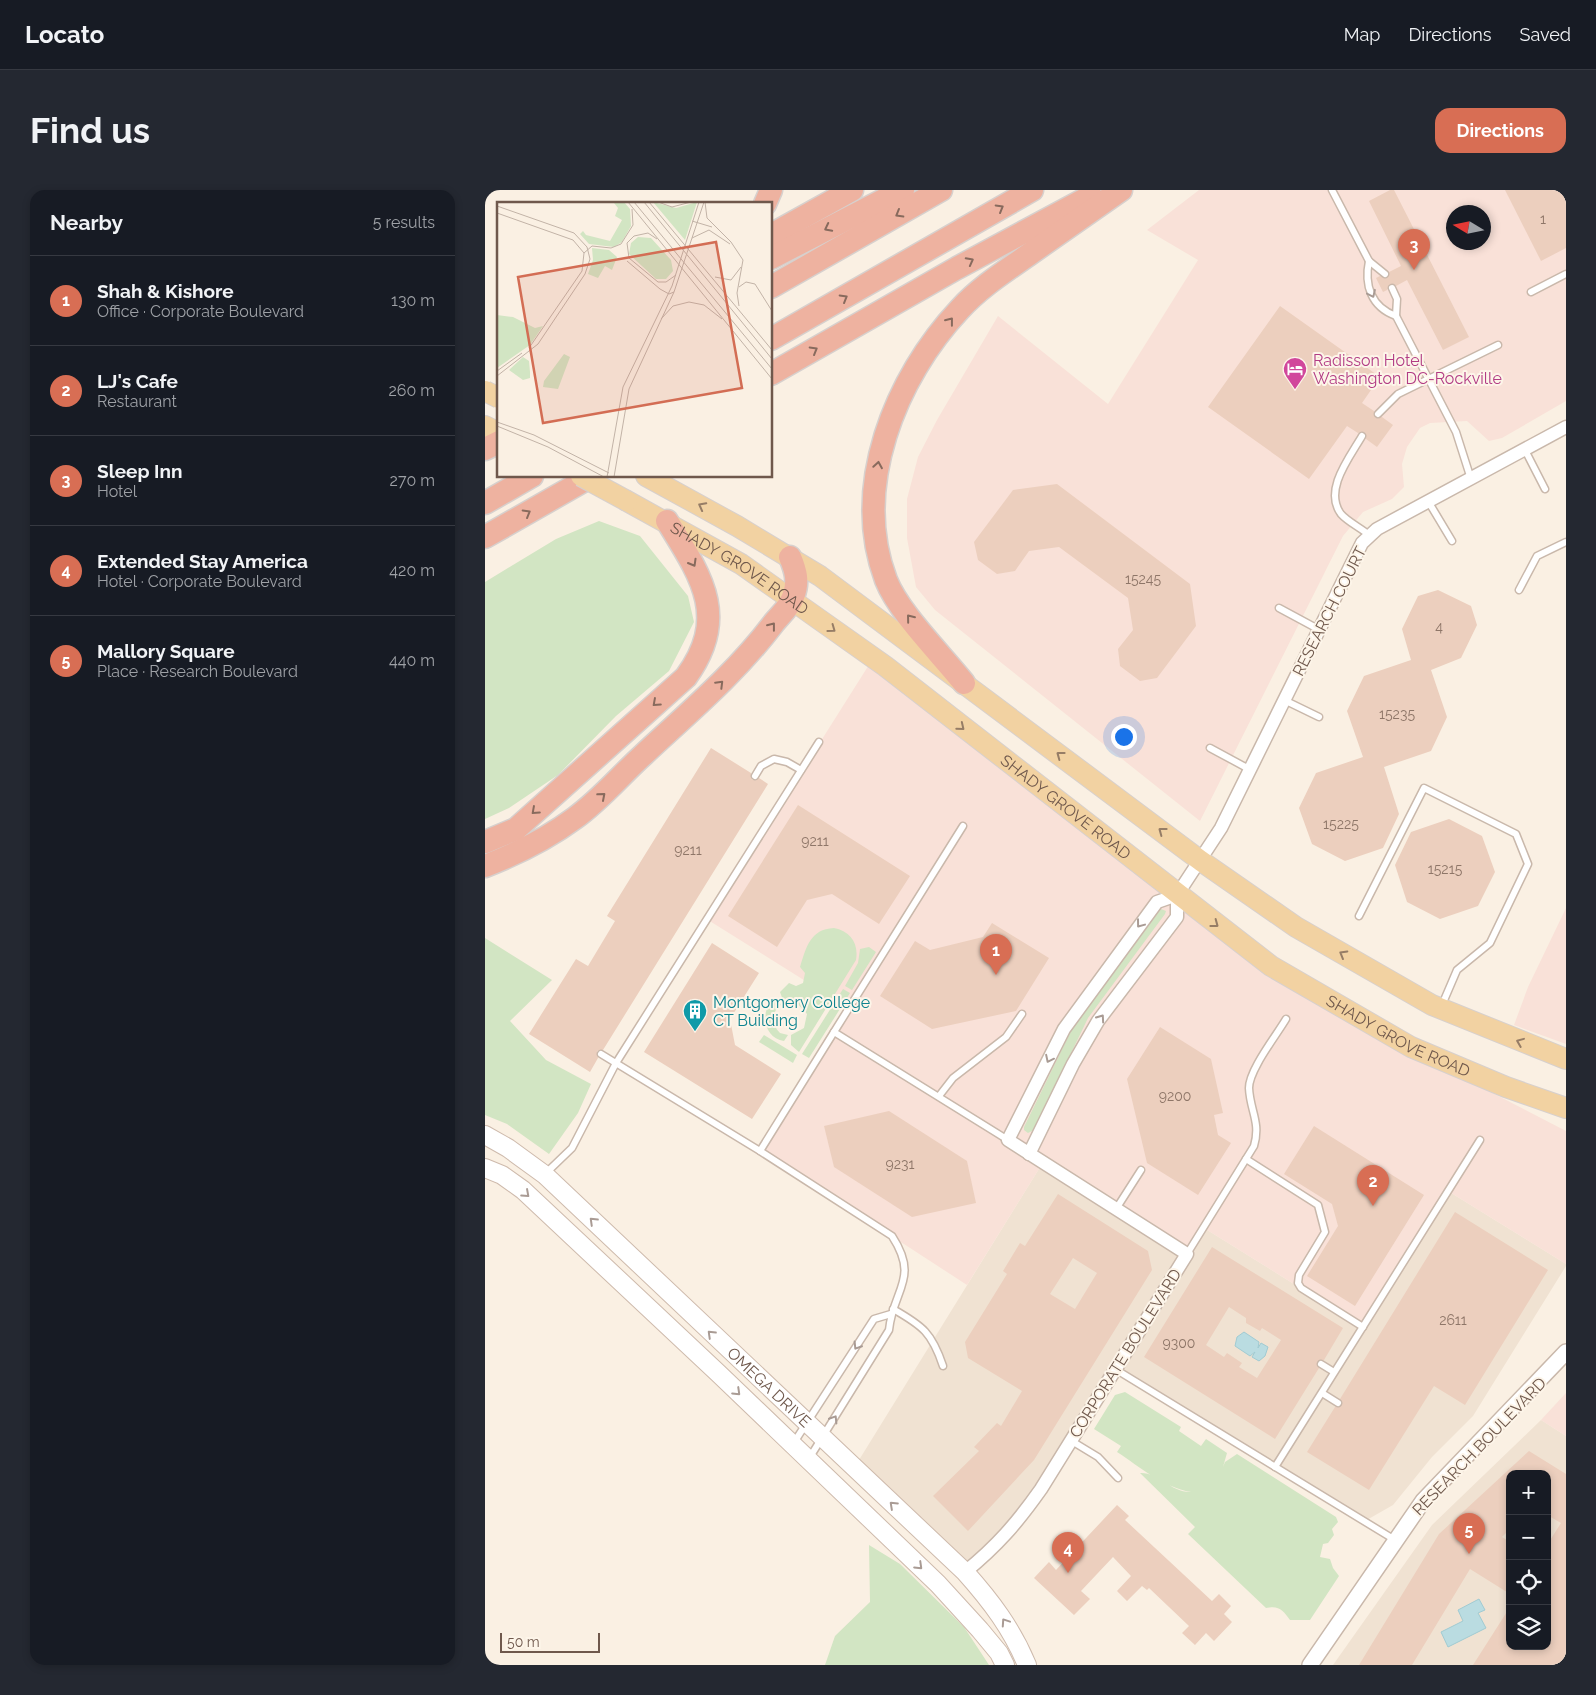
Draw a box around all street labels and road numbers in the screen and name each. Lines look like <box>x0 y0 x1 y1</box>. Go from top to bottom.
street label: SHADY GROVE ROAD <box>667 518 812 619</box>
street label: RESEARCH COURT <box>1289 543 1370 679</box>
street label: SHADY GROVE ROAD <box>997 751 1135 864</box>
street label: SHADY GROVE ROAD <box>1323 991 1473 1081</box>
street label: CORPORATE BOULEVARD <box>1066 1265 1185 1441</box>
street label: OMEGA DRIVE <box>723 1343 815 1432</box>
street label: RESEARCH BOULEVARD <box>1409 1374 1550 1519</box>

